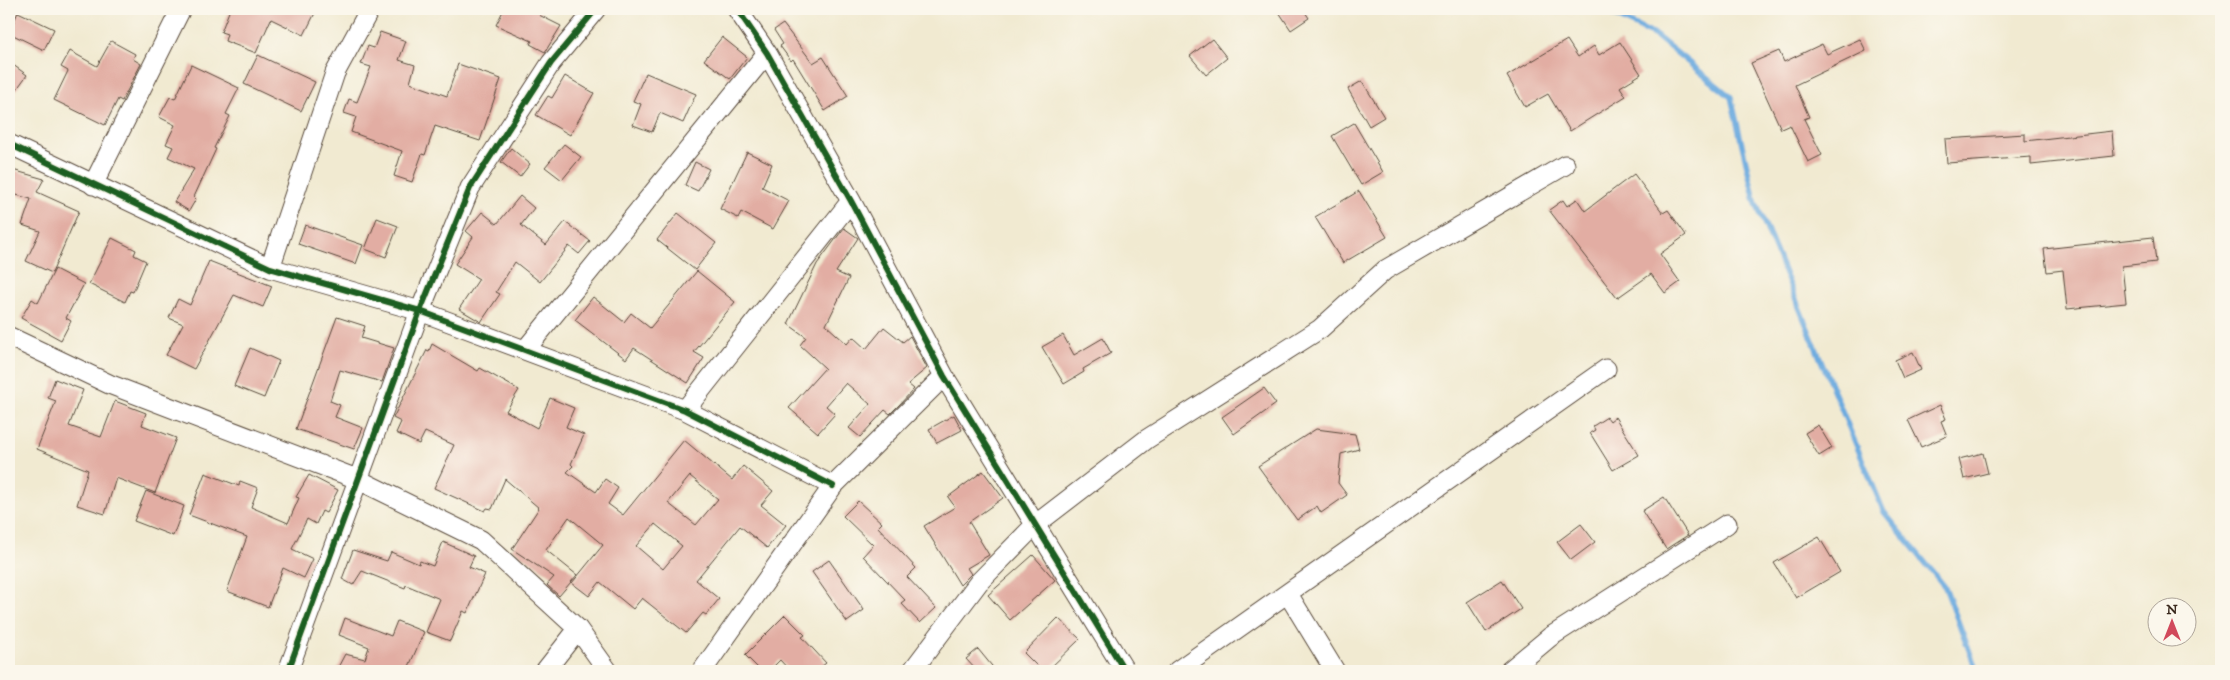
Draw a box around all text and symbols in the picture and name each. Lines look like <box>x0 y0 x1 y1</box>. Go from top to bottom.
north arrow <box>2148 598 2198 648</box>
text: N <box>2166 601 2178 619</box>

